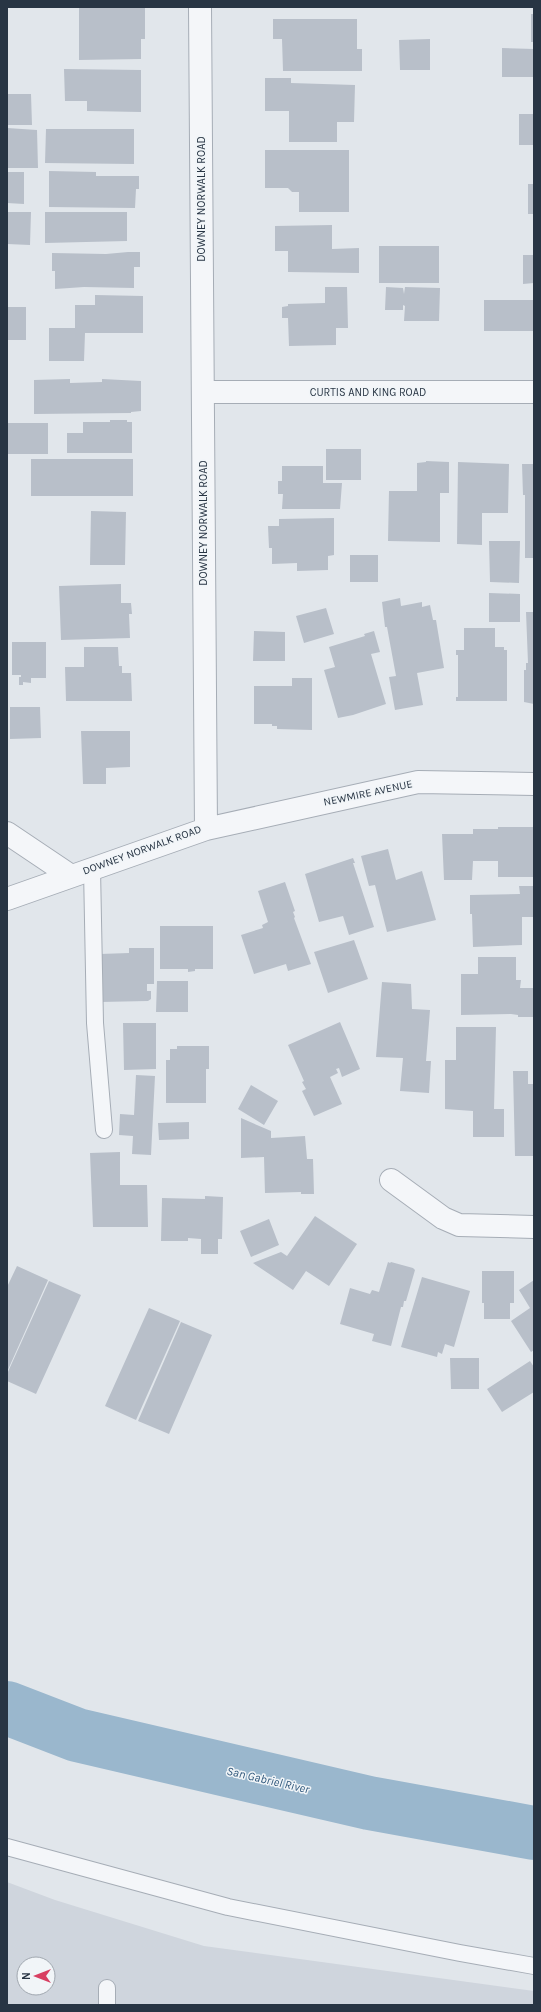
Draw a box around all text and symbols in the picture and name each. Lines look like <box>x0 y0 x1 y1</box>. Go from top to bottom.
street label: DOWNEY NORWALK ROAD <box>195 136 208 262</box>
street label: CURTIS AND KING ROAD <box>310 386 426 399</box>
street label: DOWNEY NORWALK ROAD <box>197 460 210 586</box>
street label: NEWMIRE AVENUE <box>322 777 414 809</box>
street label: DOWNEY NORWALK ROAD <box>81 822 203 878</box>
water label: San Gabriel River <box>225 1764 312 1797</box>
north arrow <box>16 1956 56 1996</box>
text: N <box>20 1972 33 1980</box>

